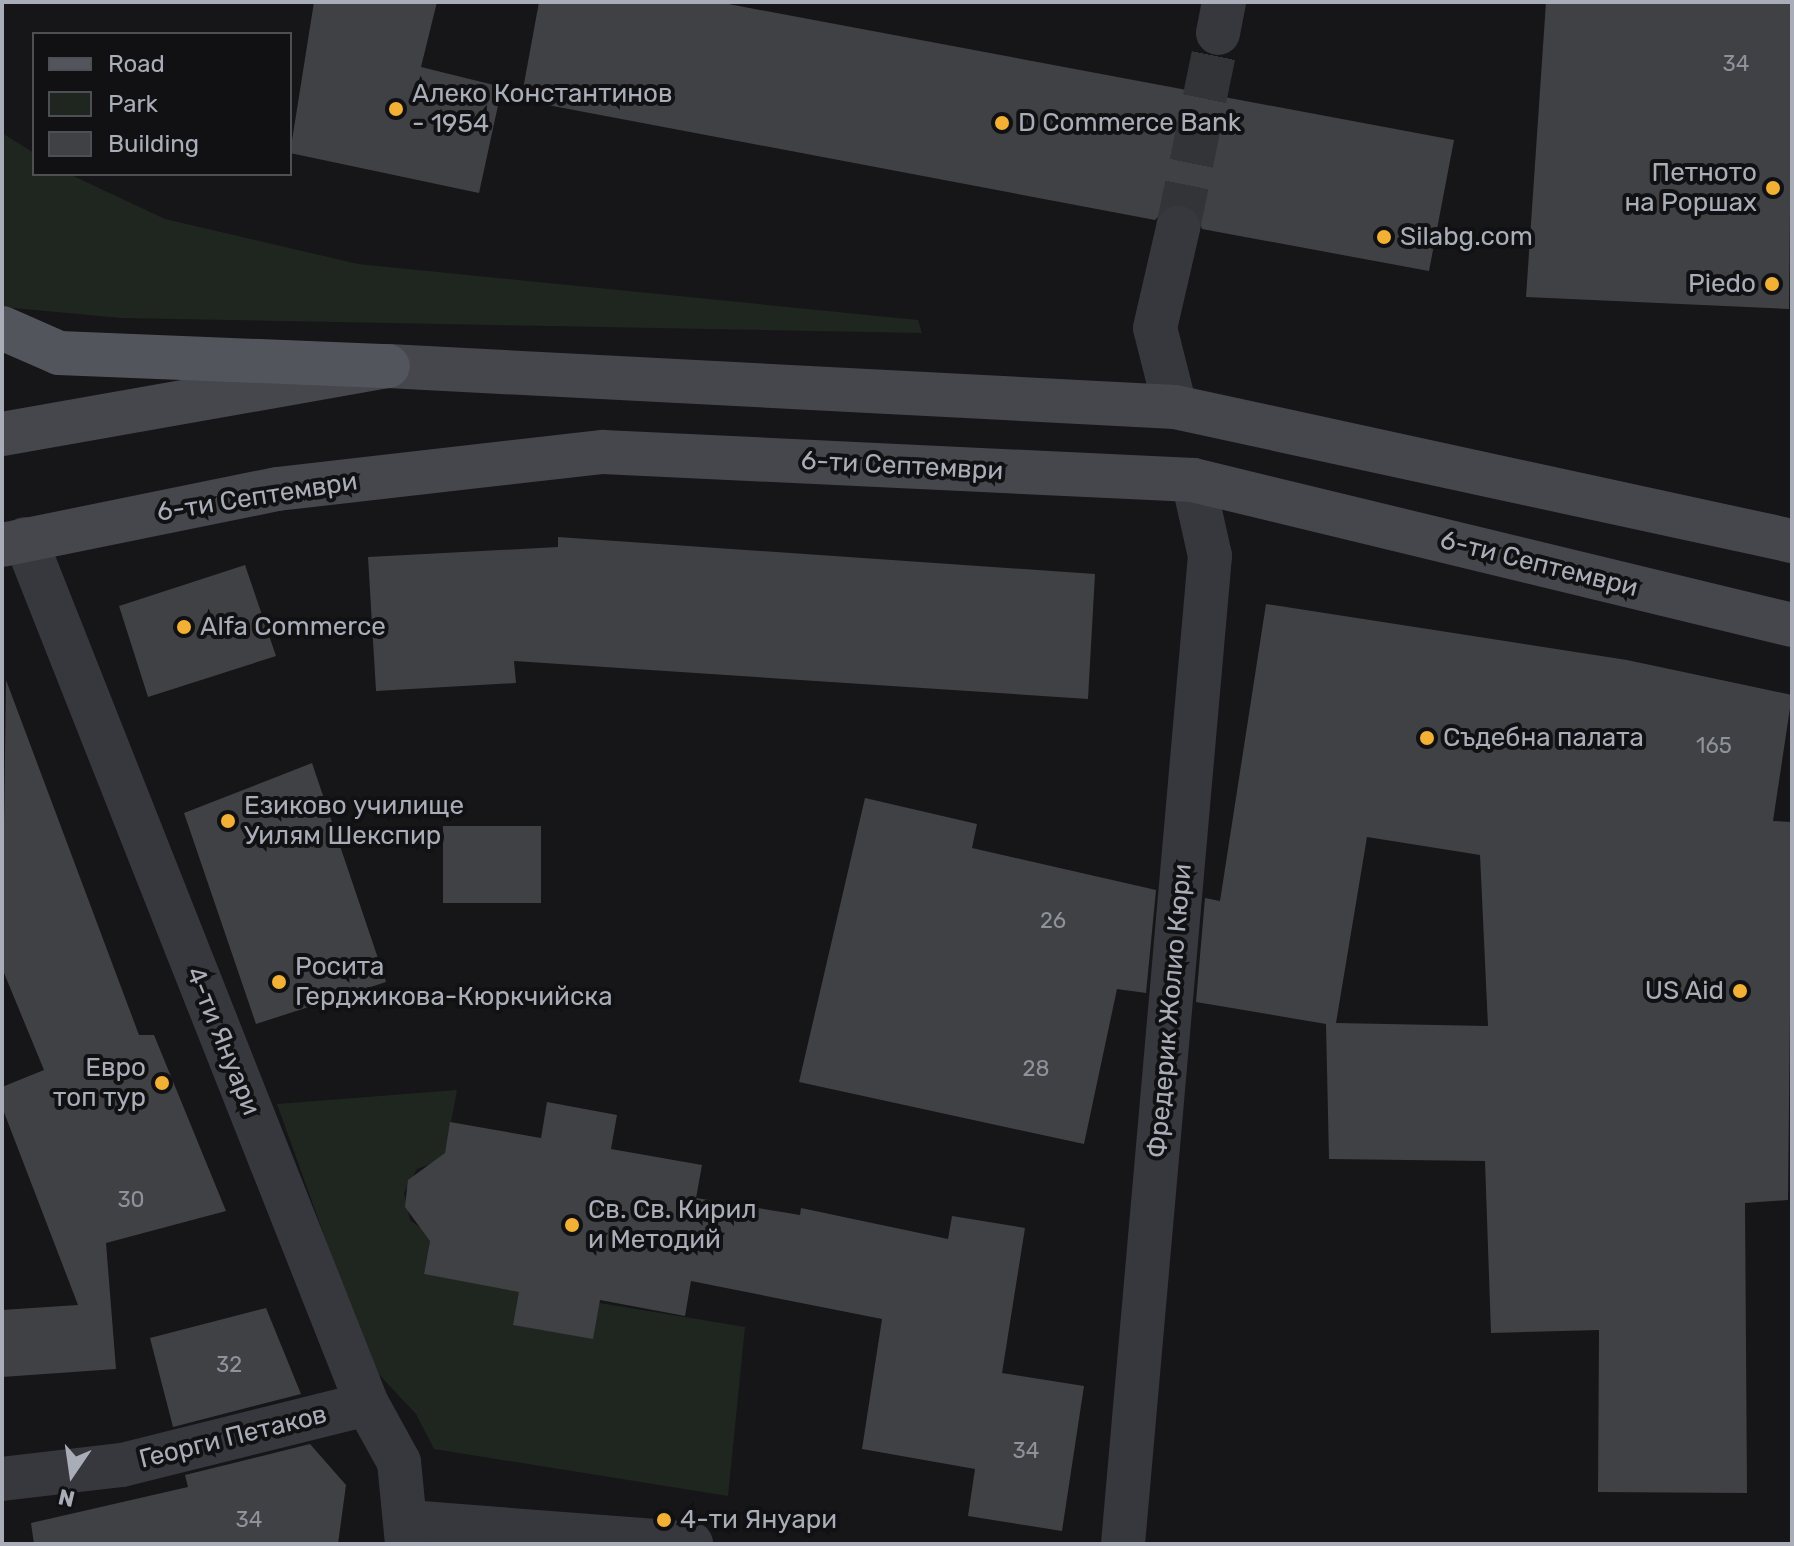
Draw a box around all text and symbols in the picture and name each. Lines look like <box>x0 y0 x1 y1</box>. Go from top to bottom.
legend <box>32 32 292 176</box>
text: Road <box>108 50 165 78</box>
house number: 34 <box>1723 51 1749 77</box>
place label: Алеко Константинов - 1954 <box>412 78 673 140</box>
text: Park <box>108 90 158 118</box>
marker: Алеко Константинов - 1954 <box>387 100 405 118</box>
place label: D Commerce Bank <box>1018 107 1241 139</box>
marker: D Commerce Bank <box>993 114 1011 132</box>
text: Building <box>108 130 199 158</box>
place label: Петното на Роршах <box>1625 157 1757 218</box>
marker: Петното на Роршах <box>1764 179 1782 197</box>
place label: Silabg.com <box>1400 221 1533 253</box>
marker: Silabg.com <box>1375 228 1393 246</box>
place label: Piedo <box>1688 268 1756 300</box>
marker: Piedo <box>1763 275 1781 293</box>
street label: 6-ти Септември <box>800 445 1004 487</box>
street label: 6-ти Септември <box>155 466 359 528</box>
street label: 6-ти Септември <box>1437 524 1641 604</box>
place label: Alfa Commerce <box>200 611 386 643</box>
marker: Alfa Commerce <box>175 618 193 636</box>
place label: Съдебна палата <box>1443 722 1644 754</box>
marker: Съдебна палата <box>1418 729 1436 747</box>
house number: 165 <box>1696 733 1732 759</box>
place label: Езиково училище Уилям Шекспир <box>244 790 464 852</box>
marker: Езиково училище Уилям Шекспир <box>219 812 237 830</box>
street label: Фредерик Жолио Кюри <box>1142 862 1198 1160</box>
house number: 26 <box>1040 908 1066 934</box>
place label: Росита Герджикова-Кюркчийска <box>295 951 613 1012</box>
street label: 4-ти Януари <box>179 962 267 1120</box>
marker: Росита Герджикова-Кюркчийска <box>270 973 288 991</box>
place label: US Aid <box>1644 975 1724 1007</box>
marker: US Aid <box>1731 982 1749 1000</box>
place label: Евро топ тур <box>53 1052 146 1114</box>
house number: 28 <box>1023 1056 1049 1082</box>
marker: Евро топ тур <box>153 1074 171 1092</box>
house number: 30 <box>117 1187 145 1213</box>
place label: Св. Св. Кирил и Методий <box>588 1194 757 1256</box>
marker: Св. Св. Кирил и Методий <box>563 1216 581 1234</box>
house number: 32 <box>216 1352 242 1378</box>
street label: Георги Петаков <box>136 1399 330 1475</box>
north arrow <box>32 1434 112 1514</box>
house number: 34 <box>1013 1438 1039 1464</box>
text: N <box>56 1483 77 1513</box>
place label: 4-ти Януари <box>680 1504 837 1536</box>
house number: 34 <box>236 1507 262 1533</box>
marker: 4-ти Януари <box>655 1511 673 1529</box>

